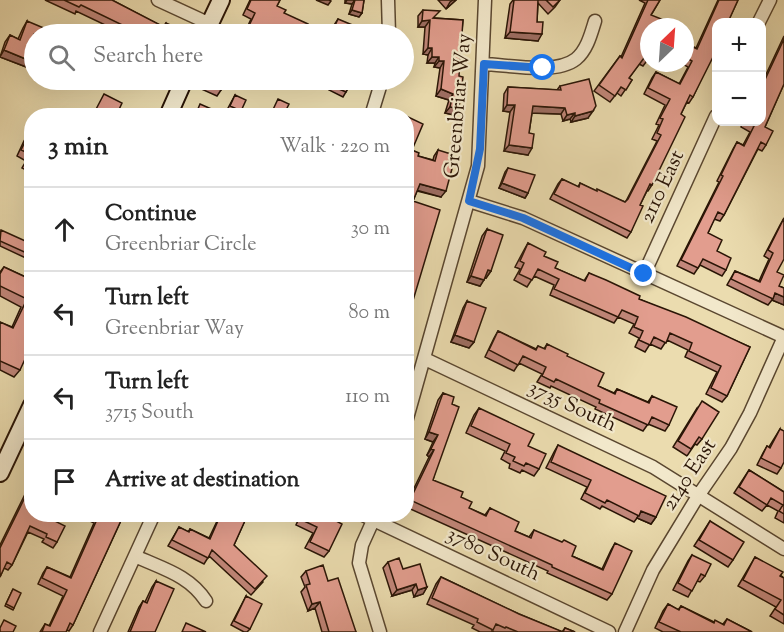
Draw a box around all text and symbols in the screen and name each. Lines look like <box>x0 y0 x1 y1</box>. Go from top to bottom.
north arrow <box>640 18 694 72</box>
map controls <box>712 18 766 126</box>
button: + <box>712 18 766 72</box>
search box <box>24 24 414 90</box>
street label: Greenbriar Way <box>438 32 480 180</box>
icon: search <box>45 41 78 74</box>
text: Search here <box>93 41 203 73</box>
route start <box>529 54 555 80</box>
button: − <box>712 72 766 126</box>
text: 3 min <box>48 129 108 166</box>
text: Walk · 220 m <box>279 133 390 162</box>
street label: 2110 East <box>633 146 693 228</box>
text: Continue <box>105 199 196 231</box>
icon: ahead <box>48 213 81 246</box>
text: 30 m <box>351 215 390 244</box>
text: Greenbriar Circle <box>105 231 257 260</box>
route end <box>630 260 656 286</box>
text: Turn left <box>105 283 188 315</box>
icon: left <box>48 297 81 330</box>
text: 80 m <box>349 299 390 328</box>
text: Greenbriar Way <box>105 315 244 344</box>
text: Turn left <box>105 367 188 399</box>
street label: 3735 South <box>523 373 621 441</box>
icon: left <box>48 381 81 414</box>
text: 110 m <box>345 383 390 412</box>
text: 3715 South <box>105 399 194 428</box>
street label: 2140 East <box>655 433 725 517</box>
icon: arrive <box>48 465 81 498</box>
text: Arrive at destination <box>105 465 300 497</box>
street label: 3780 South <box>441 520 545 590</box>

